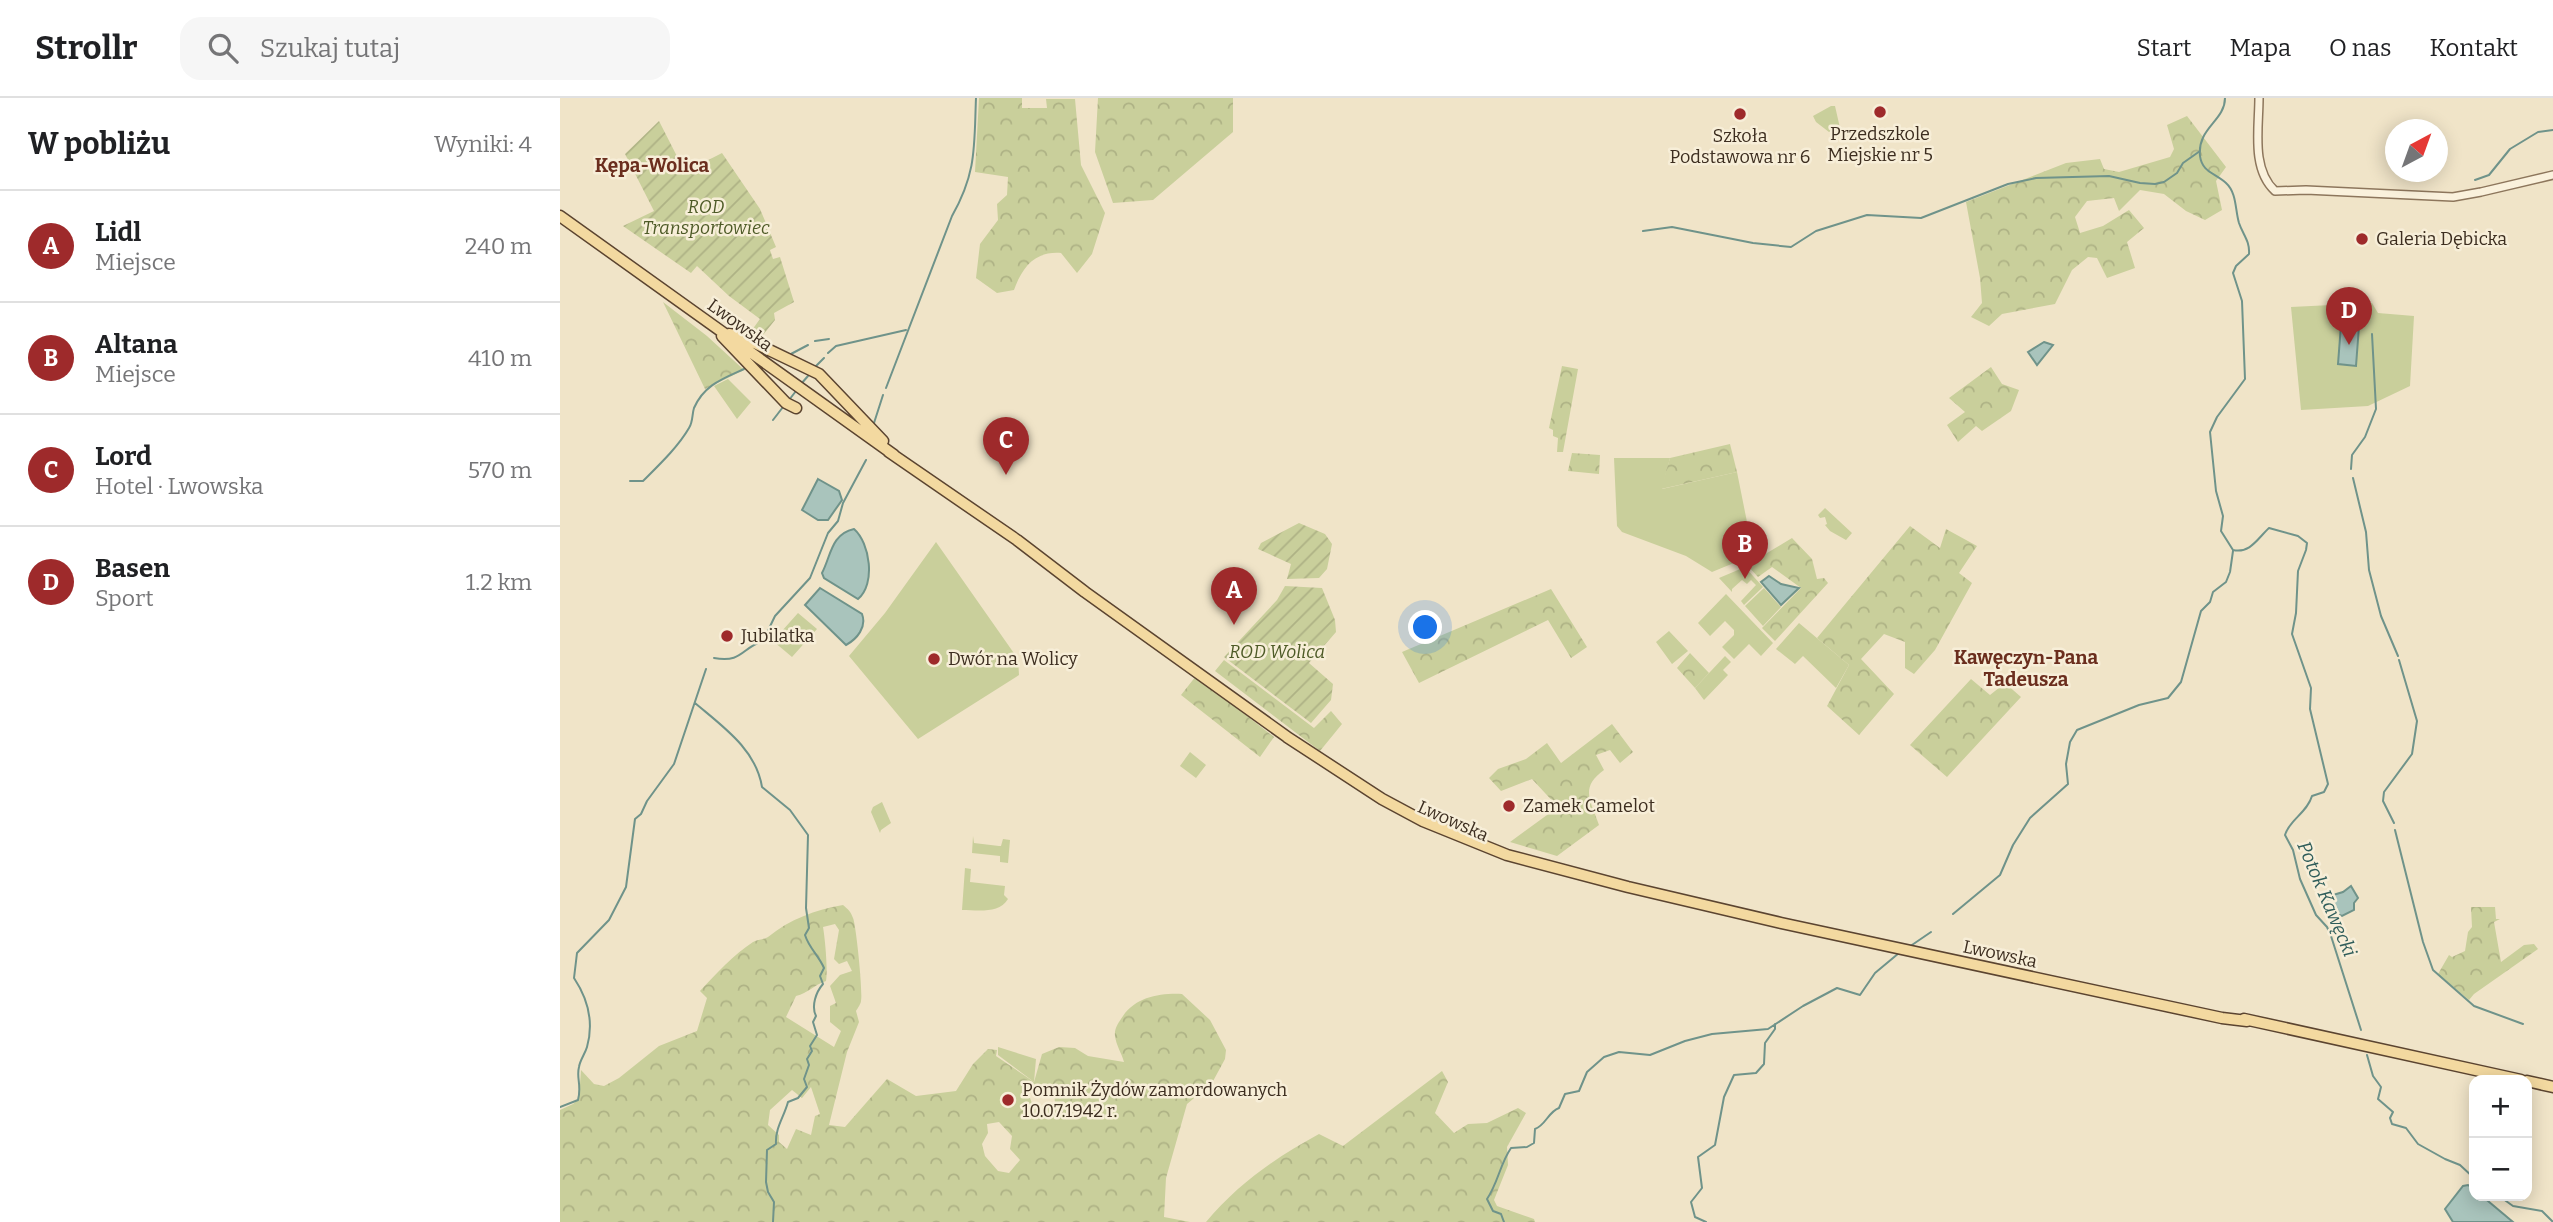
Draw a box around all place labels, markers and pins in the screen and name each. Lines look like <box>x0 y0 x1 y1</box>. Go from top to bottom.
marker: Przedszkole Miejskie nr 5 <box>1872 104 1888 120</box>
marker: Szkoła Podstawowa nr 6 <box>1732 106 1748 122</box>
place label: Przedszkole Miejskie nr 5 <box>1827 123 1933 166</box>
place label: Szkoła Podstawowa nr 6 <box>1670 125 1810 168</box>
place label: Galeria Dębicka <box>2376 228 2507 250</box>
marker: Galeria Dębicka <box>2354 231 2370 247</box>
pin: D <box>2326 287 2372 345</box>
pin: C <box>983 417 1029 475</box>
pin: B <box>1722 521 1768 579</box>
pin: A <box>1211 567 1257 625</box>
place label: Jubilatka <box>740 625 814 647</box>
marker: Jubilatka <box>719 628 735 644</box>
place label: Dwór na Wolicy <box>948 648 1078 670</box>
marker: Dwór na Wolicy <box>926 651 942 667</box>
place label: Zamek Camelot <box>1523 795 1655 817</box>
marker: Zamek Camelot <box>1501 798 1517 814</box>
place label: Pomnik Żydów zamordowanych 10.07.1942 r. <box>1022 1079 1287 1122</box>
marker: Pomnik Żydów zamordowanych 10.07.1942 r. <box>1000 1092 1016 1108</box>

